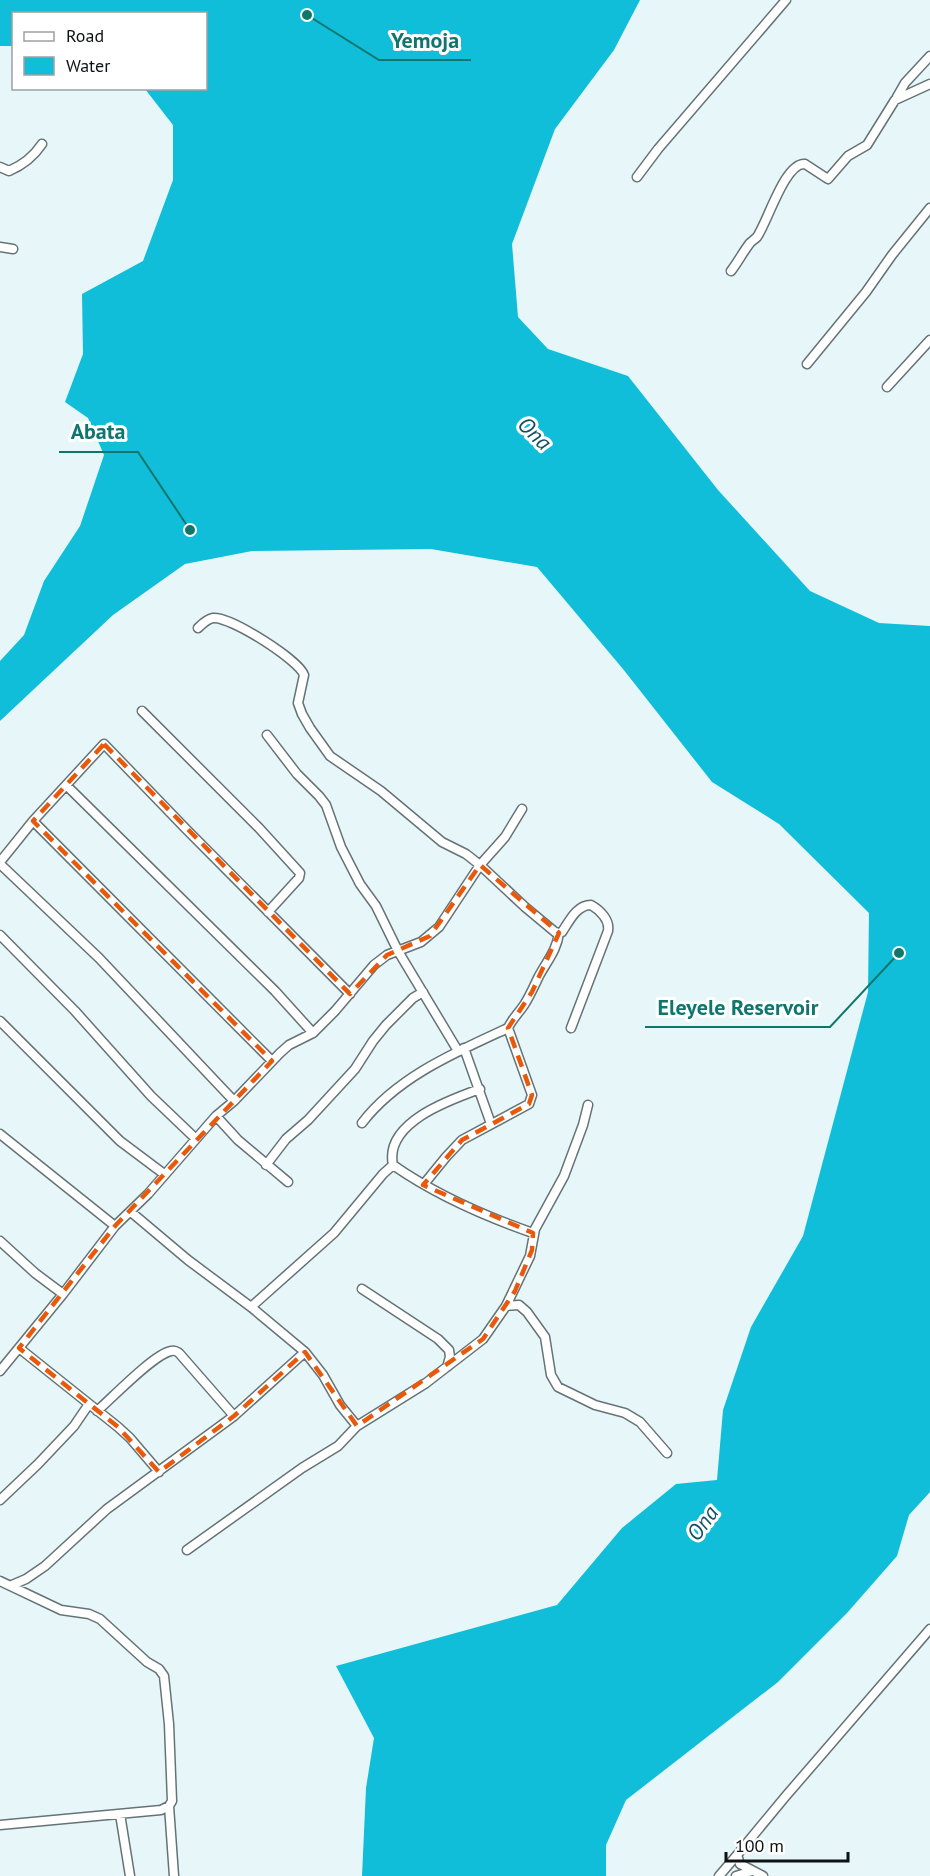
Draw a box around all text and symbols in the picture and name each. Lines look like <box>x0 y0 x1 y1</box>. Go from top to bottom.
legend <box>12 12 207 90</box>
callout: Yemoja <box>379 20 471 60</box>
text: Road <box>66 24 104 47</box>
text: Yemoja <box>390 26 459 54</box>
text: Water <box>66 54 110 77</box>
water label: Ona <box>512 410 558 456</box>
callout: Abata <box>59 412 138 452</box>
text: Abata <box>71 417 125 445</box>
callout: Eleyele Reservoir <box>645 987 830 1027</box>
text: Eleyele Reservoir <box>658 993 819 1021</box>
water label: Ona <box>680 1500 724 1546</box>
scale bar <box>726 1825 848 1863</box>
text: 100 m <box>735 1834 784 1857</box>

